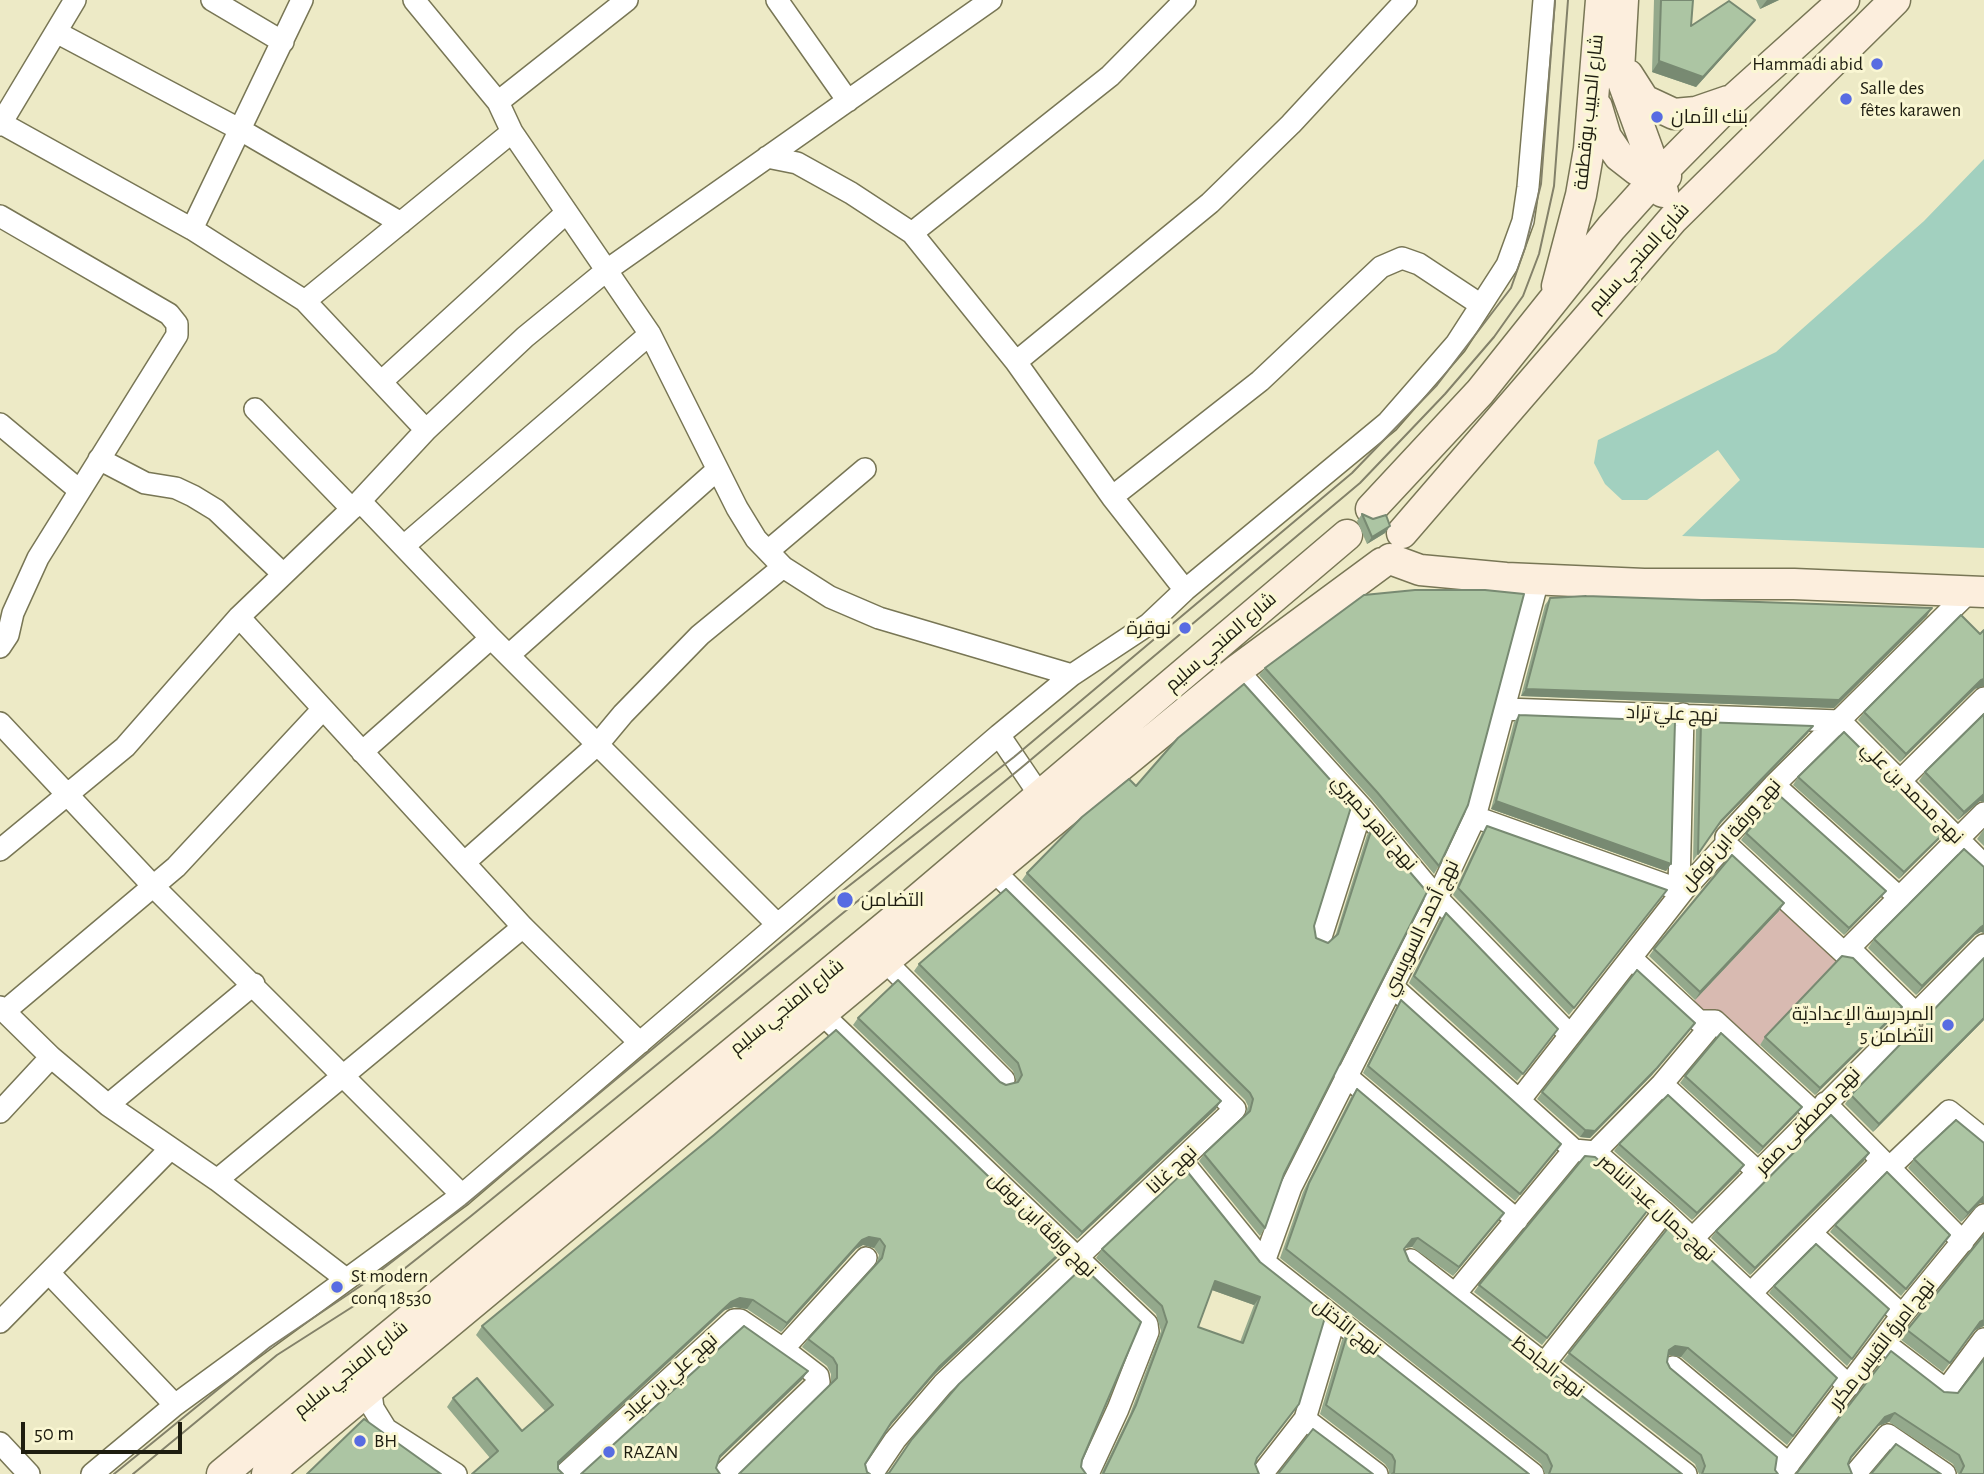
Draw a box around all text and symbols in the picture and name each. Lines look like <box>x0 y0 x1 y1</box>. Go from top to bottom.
street label: شارع الحبيب بوقطفة <box>1569 33 1609 191</box>
place label: Hammadi abid <box>1752 53 1863 75</box>
marker: Hammadi abid <box>1869 56 1885 72</box>
place label: Salle des fêtes karawen <box>1860 77 1961 121</box>
marker: Salle des fêtes karawen <box>1838 91 1854 107</box>
place label: بنك الأمان <box>1671 106 1748 128</box>
marker: بنك الأمان <box>1649 109 1665 125</box>
street label: شارع المنجي سليم <box>1584 198 1694 318</box>
street label: شارع المنجي سليم <box>1161 588 1281 696</box>
place label: نوقرة <box>1127 617 1171 639</box>
marker: نوقرة <box>1177 620 1193 636</box>
street label: نهج عليّ تراد <box>1626 701 1718 727</box>
street label: نهج محمد بن علي <box>1856 737 1968 849</box>
street label: نهج تاهر خميري <box>1326 771 1422 875</box>
street label: نهج ورقة ابن نوفل <box>1676 774 1786 896</box>
street label: نهج أحمد السويسي <box>1378 856 1464 1000</box>
place label: التضامن <box>861 889 924 911</box>
marker: التضامن <box>835 890 855 910</box>
street label: شارع المنجي سليم <box>726 954 848 1060</box>
place label: المردرسة الإعداديّة التّضامن 5 <box>1792 1003 1934 1047</box>
marker: المردرسة الإعداديّة التّضامن 5 <box>1940 1017 1956 1033</box>
street label: نهج مصطفى صفر <box>1751 1062 1865 1180</box>
street label: نهج غانا <box>1142 1141 1202 1199</box>
street label: نهج جمال عبد الناصر <box>1593 1149 1719 1267</box>
street label: نهج ورقة ابن نوفل <box>983 1168 1101 1282</box>
place label: St modern conq 18530 <box>351 1265 431 1309</box>
street label: نهج امرؤ القيس مكرر <box>1824 1274 1940 1414</box>
marker: St modern conq 18530 <box>329 1279 345 1295</box>
street label: نهج الأختل <box>1309 1294 1385 1360</box>
street label: شارع المنجي سليم <box>290 1316 412 1422</box>
street label: نهج علي بن عياد <box>618 1328 722 1426</box>
street label: نهج الجاحظ <box>1507 1332 1589 1402</box>
scale bar <box>24 1408 186 1452</box>
text: 50 m <box>34 1423 74 1444</box>
place label: BH <box>374 1430 397 1452</box>
marker: BH <box>352 1433 368 1449</box>
place label: RAZAN <box>623 1441 679 1463</box>
marker: RAZAN <box>601 1444 617 1460</box>

